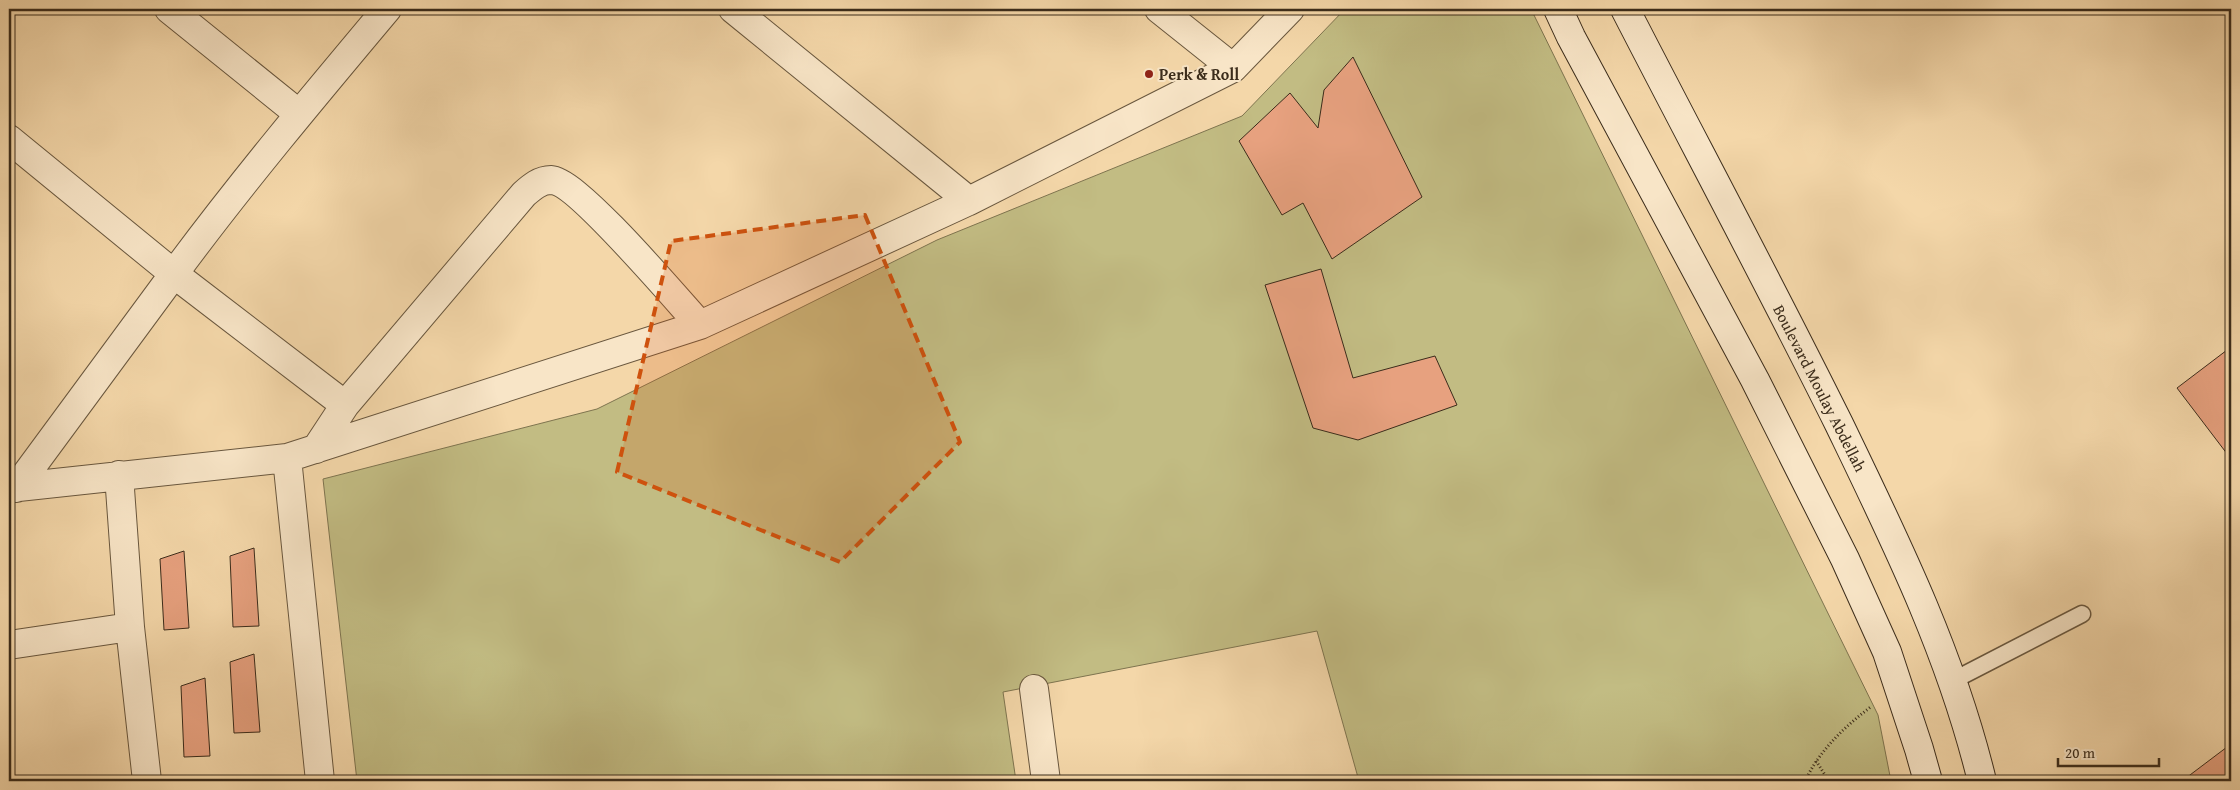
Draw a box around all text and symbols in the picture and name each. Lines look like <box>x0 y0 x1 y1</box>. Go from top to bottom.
place label: Perk & Roll <box>1159 62 1239 86</box>
marker: Perk & Roll <box>1143 68 1155 80</box>
street label: Boulevard Moulay Abdellah <box>1767 300 1873 476</box>
scale bar <box>2058 735 2159 767</box>
text: 20 m <box>2065 742 2096 763</box>

